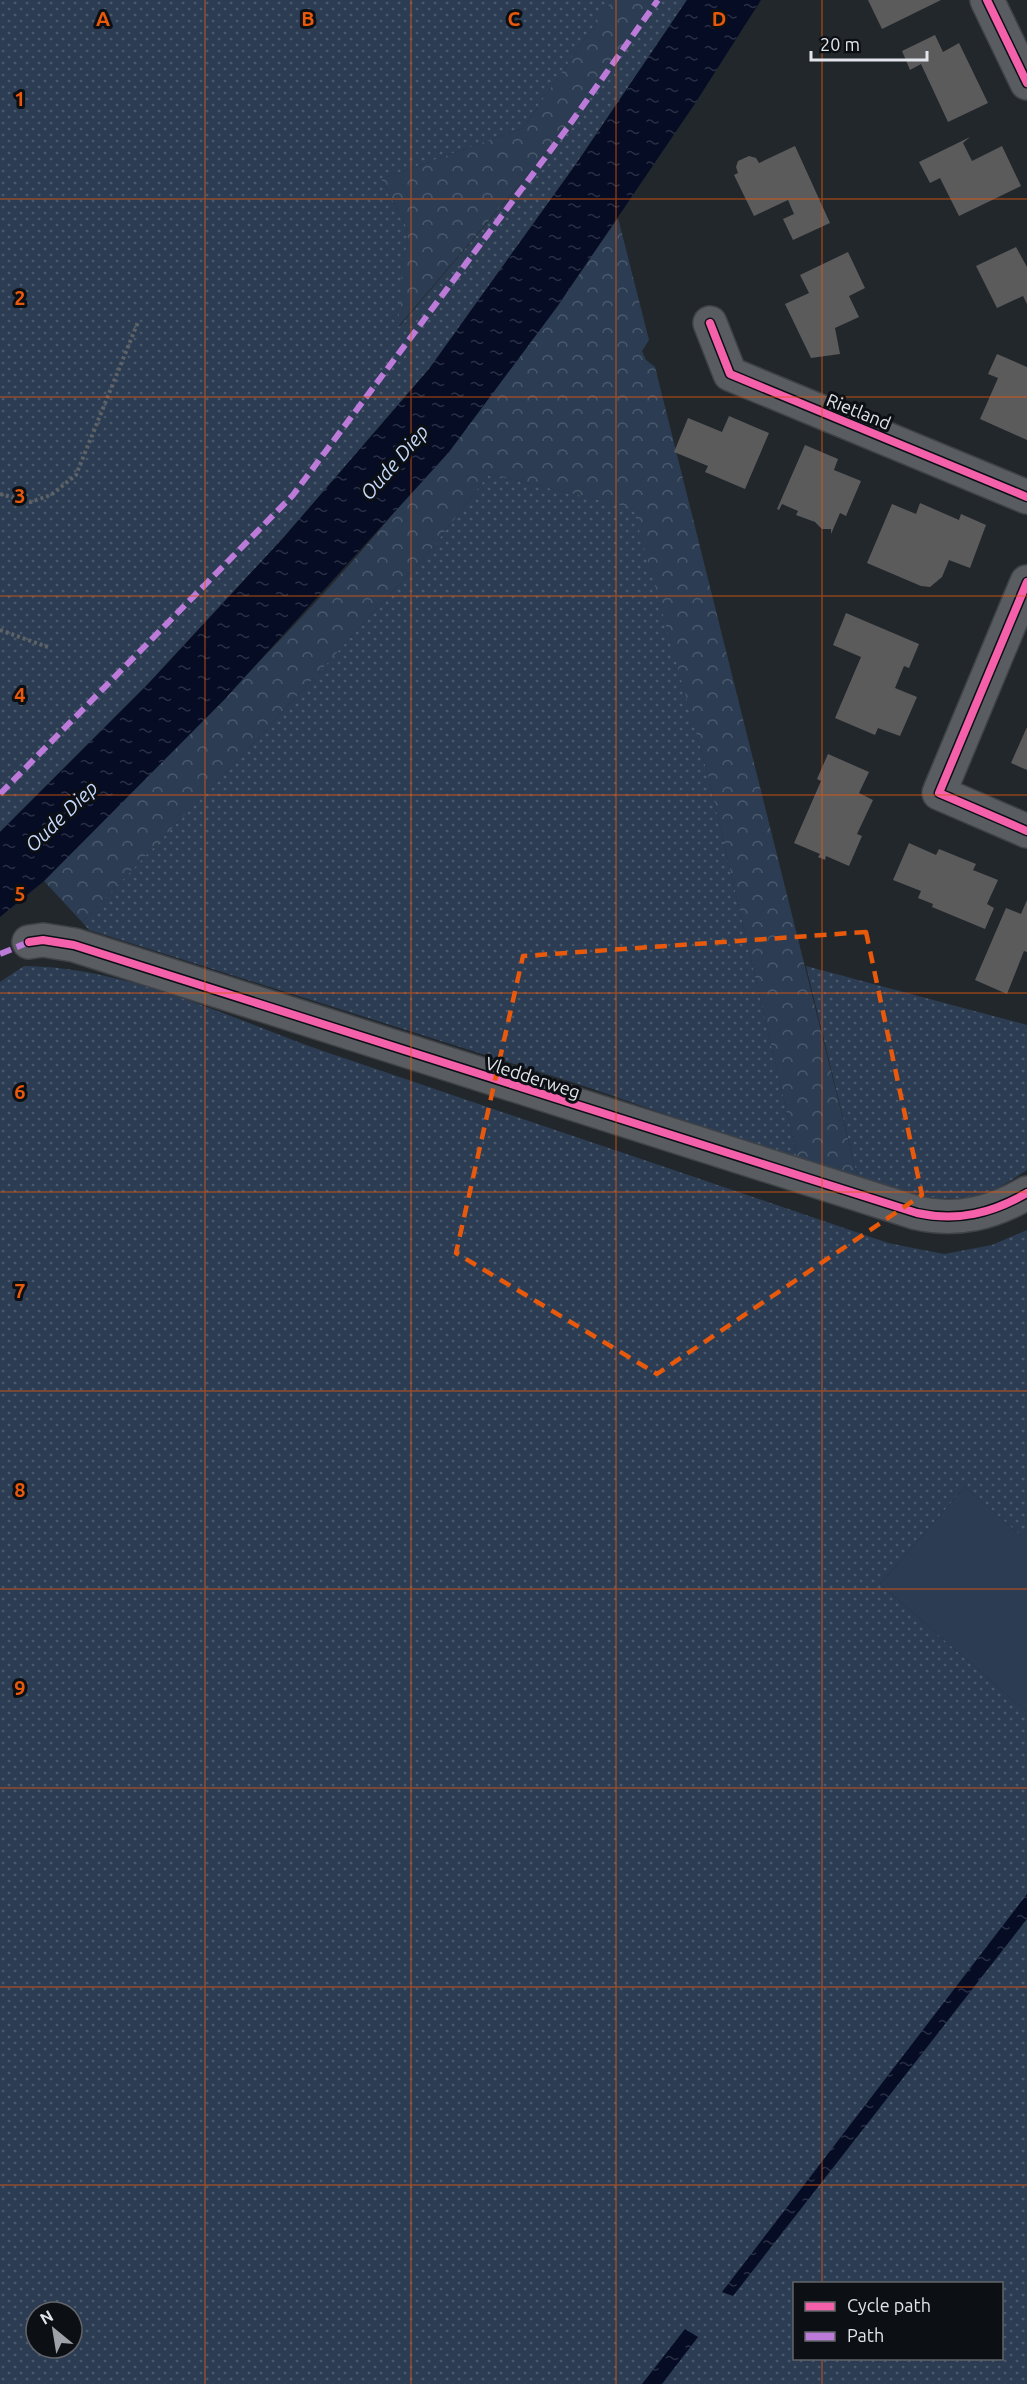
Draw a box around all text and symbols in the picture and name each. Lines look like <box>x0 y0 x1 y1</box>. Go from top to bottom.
text: A <box>96 7 110 30</box>
text: B <box>301 7 315 30</box>
text: C <box>508 7 521 30</box>
text: D <box>712 7 726 30</box>
scale bar <box>811 24 926 62</box>
text: 20 m <box>820 34 860 54</box>
text: 1 <box>14 87 26 110</box>
text: 2 <box>14 286 26 309</box>
street label: Rietland <box>824 389 894 433</box>
water label: Oude Diep <box>355 420 433 504</box>
text: 3 <box>14 484 26 507</box>
text: 4 <box>14 683 26 706</box>
water label: Oude Diep <box>20 776 102 856</box>
text: 5 <box>14 882 26 905</box>
street label: Vledderweg <box>483 1052 583 1102</box>
text: 6 <box>14 1080 26 1103</box>
text: 7 <box>14 1279 26 1302</box>
text: 8 <box>14 1478 26 1501</box>
text: 9 <box>14 1676 26 1699</box>
legend <box>793 2282 1003 2360</box>
text: Cycle path <box>847 2295 931 2315</box>
north arrow <box>24 2300 84 2360</box>
text: N <box>37 2306 56 2328</box>
text: Path <box>847 2325 884 2345</box>

